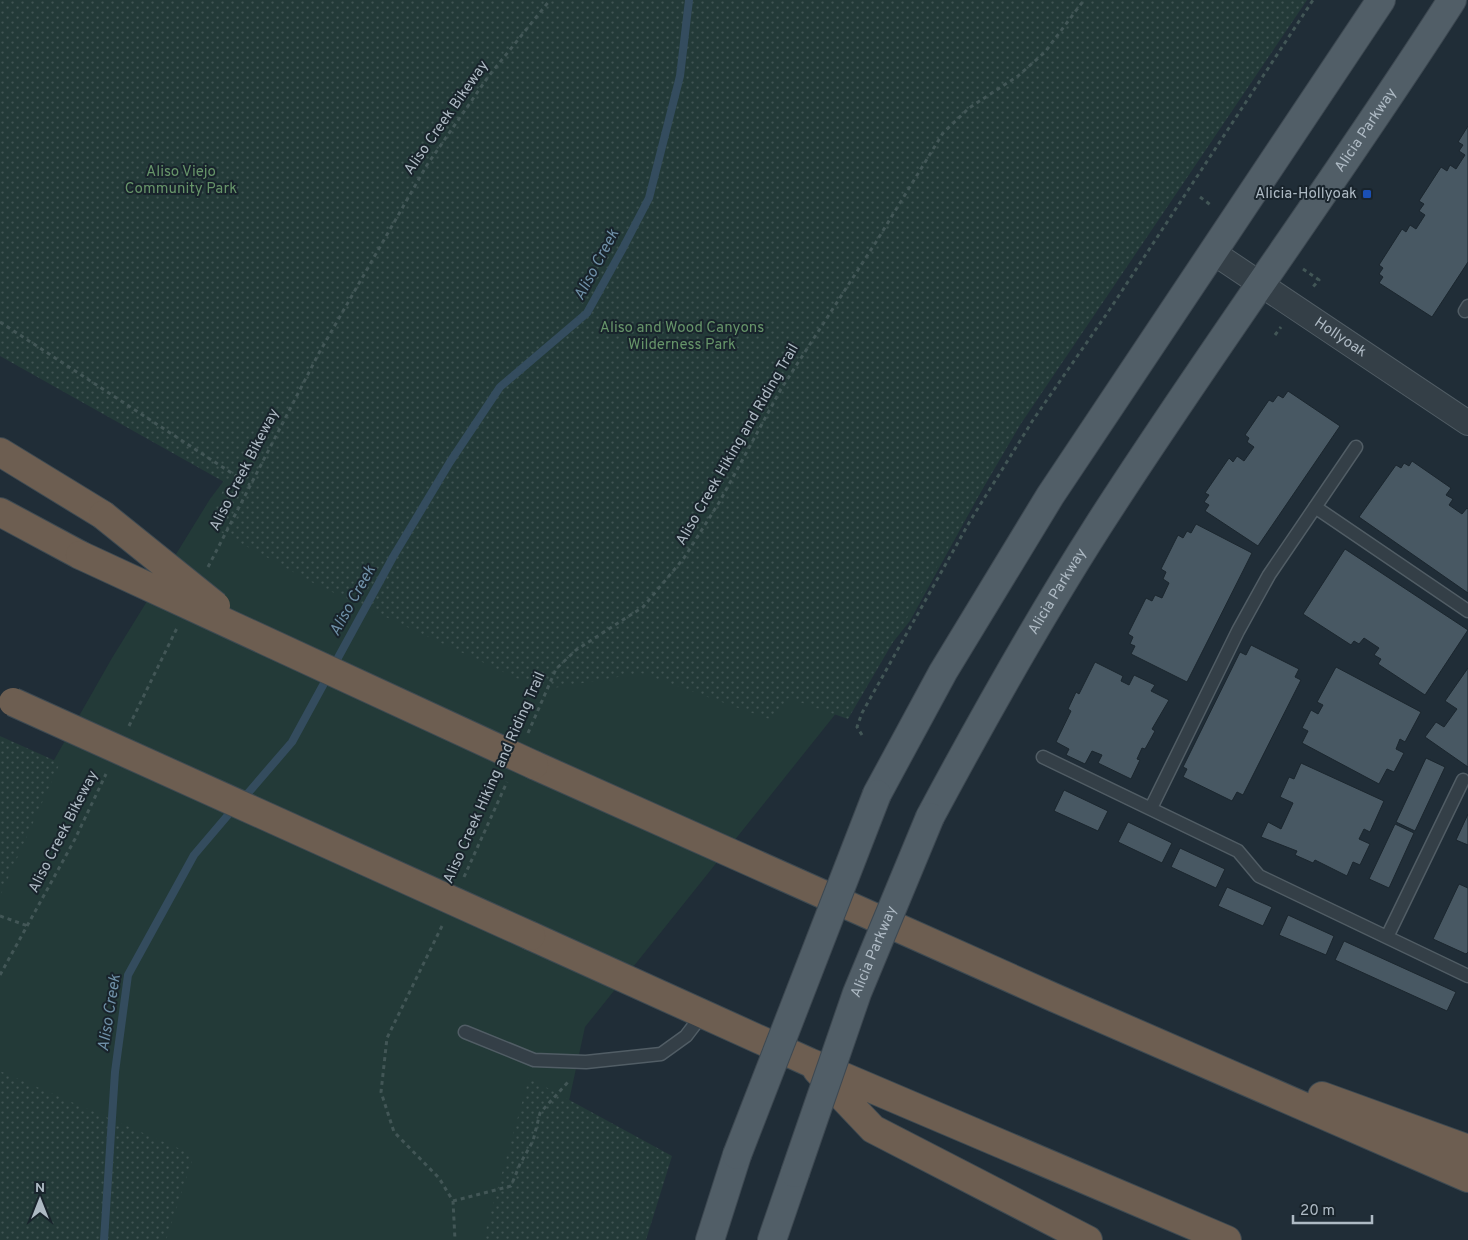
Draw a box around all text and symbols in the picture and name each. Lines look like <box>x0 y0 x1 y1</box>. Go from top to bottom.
street label: Aliso Creek Bikeway <box>400 57 494 179</box>
street label: Alicia Parkway <box>1331 84 1401 176</box>
park label: Aliso Viejo Community Park <box>125 163 237 199</box>
place label: Alicia-Hollyoak <box>1255 185 1357 204</box>
marker: Alicia-Hollyoak <box>1361 188 1373 200</box>
water label: Aliso Creek <box>570 225 625 304</box>
street label: Hollyoak <box>1310 313 1370 362</box>
park label: Aliso and Wood Canyons Wilderness Park <box>600 319 764 355</box>
street label: Aliso Creek Hiking and Riding Trail <box>672 341 804 549</box>
street label: Aliso Creek Bikeway <box>206 405 284 535</box>
street label: Alicia Parkway <box>1024 545 1091 638</box>
water label: Aliso Creek <box>325 561 381 640</box>
street label: Aliso Creek Hiking and Riding Trail <box>440 669 550 887</box>
street label: Aliso Creek Bikeway <box>25 767 103 897</box>
street label: Alicia Parkway <box>847 903 902 1001</box>
water label: Aliso Creek <box>94 972 126 1053</box>
north arrow <box>15 1175 65 1225</box>
text: N <box>35 1180 45 1197</box>
scale bar <box>1293 1192 1372 1224</box>
text: 20 m <box>1300 1202 1335 1221</box>

